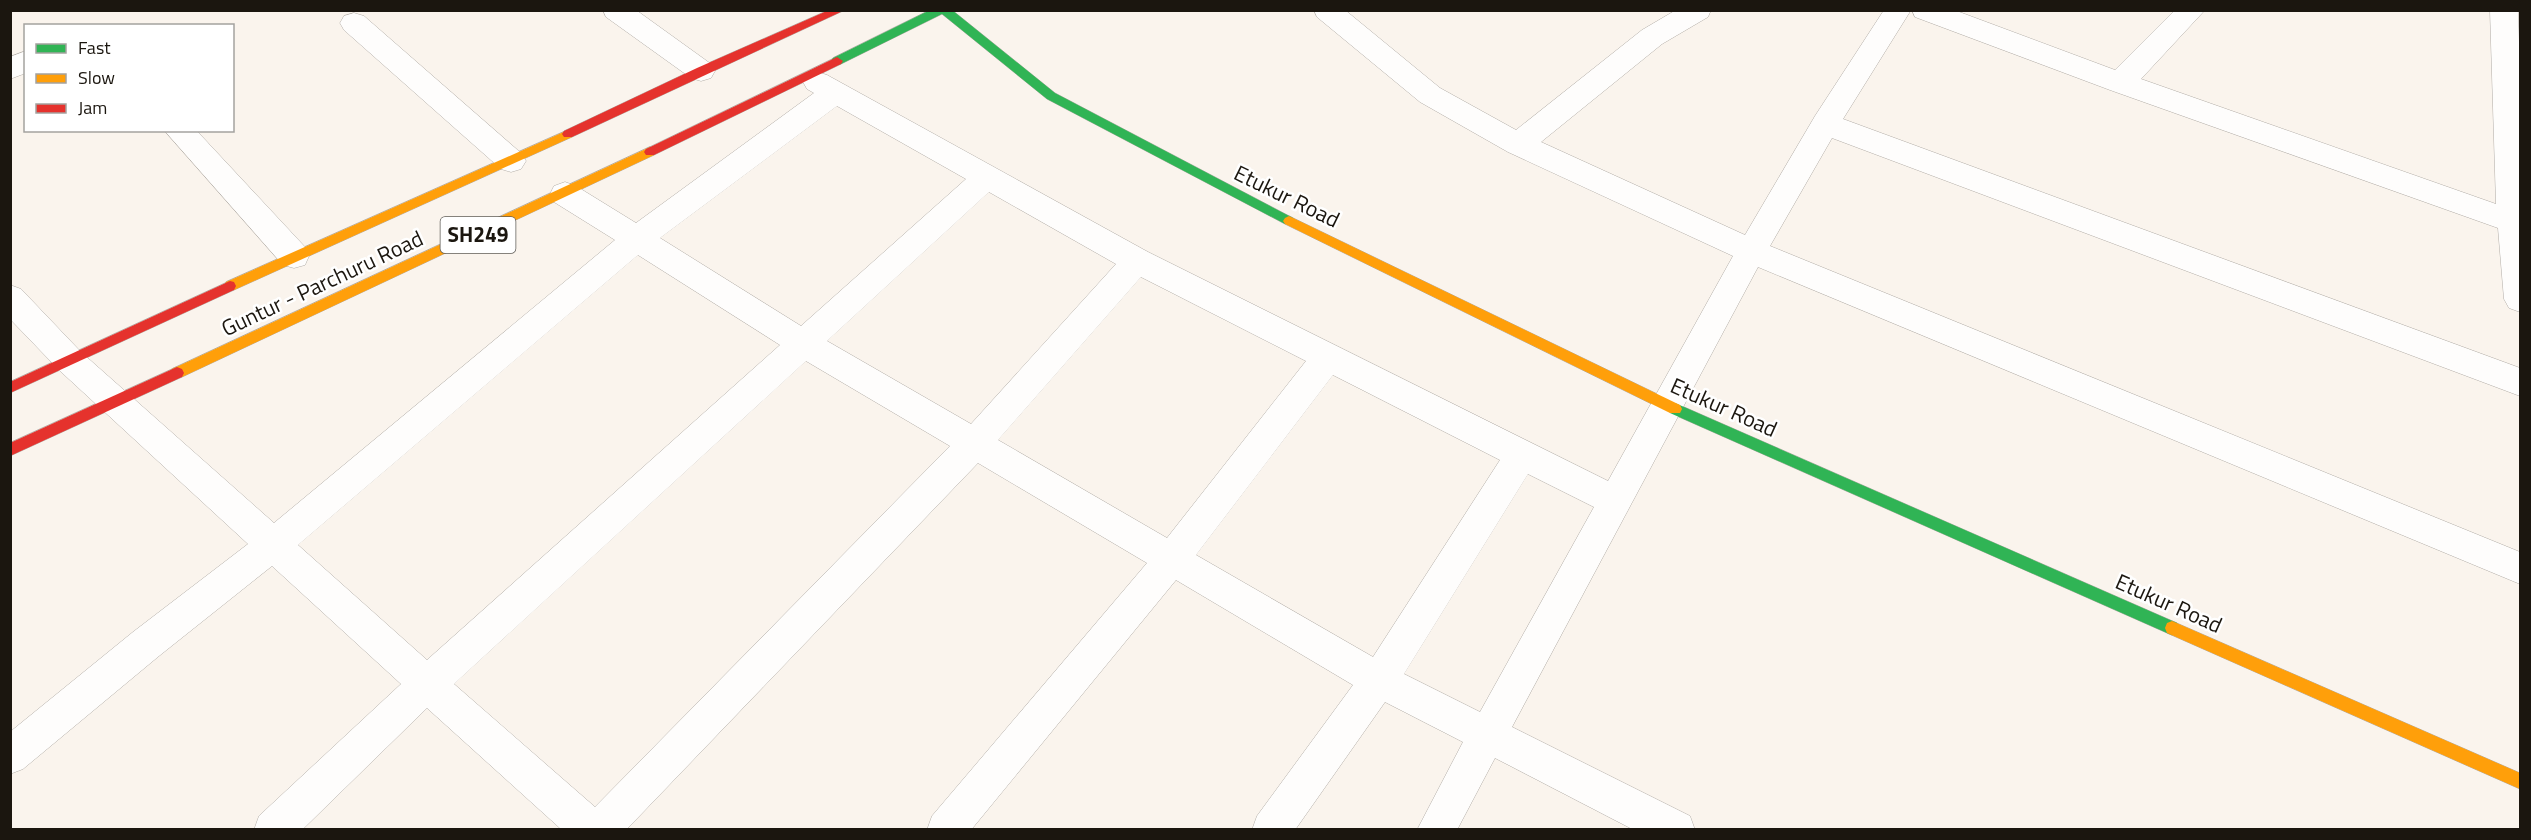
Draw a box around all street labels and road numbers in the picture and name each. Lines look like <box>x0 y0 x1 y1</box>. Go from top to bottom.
street label: Etukur Road <box>1228 156 1346 236</box>
road number: SH249 <box>440 217 516 253</box>
street label: Guntur - Parchuru Road <box>215 221 429 345</box>
street label: Etukur Road <box>1665 368 1783 446</box>
street label: Etukur Road <box>2110 564 2228 642</box>

